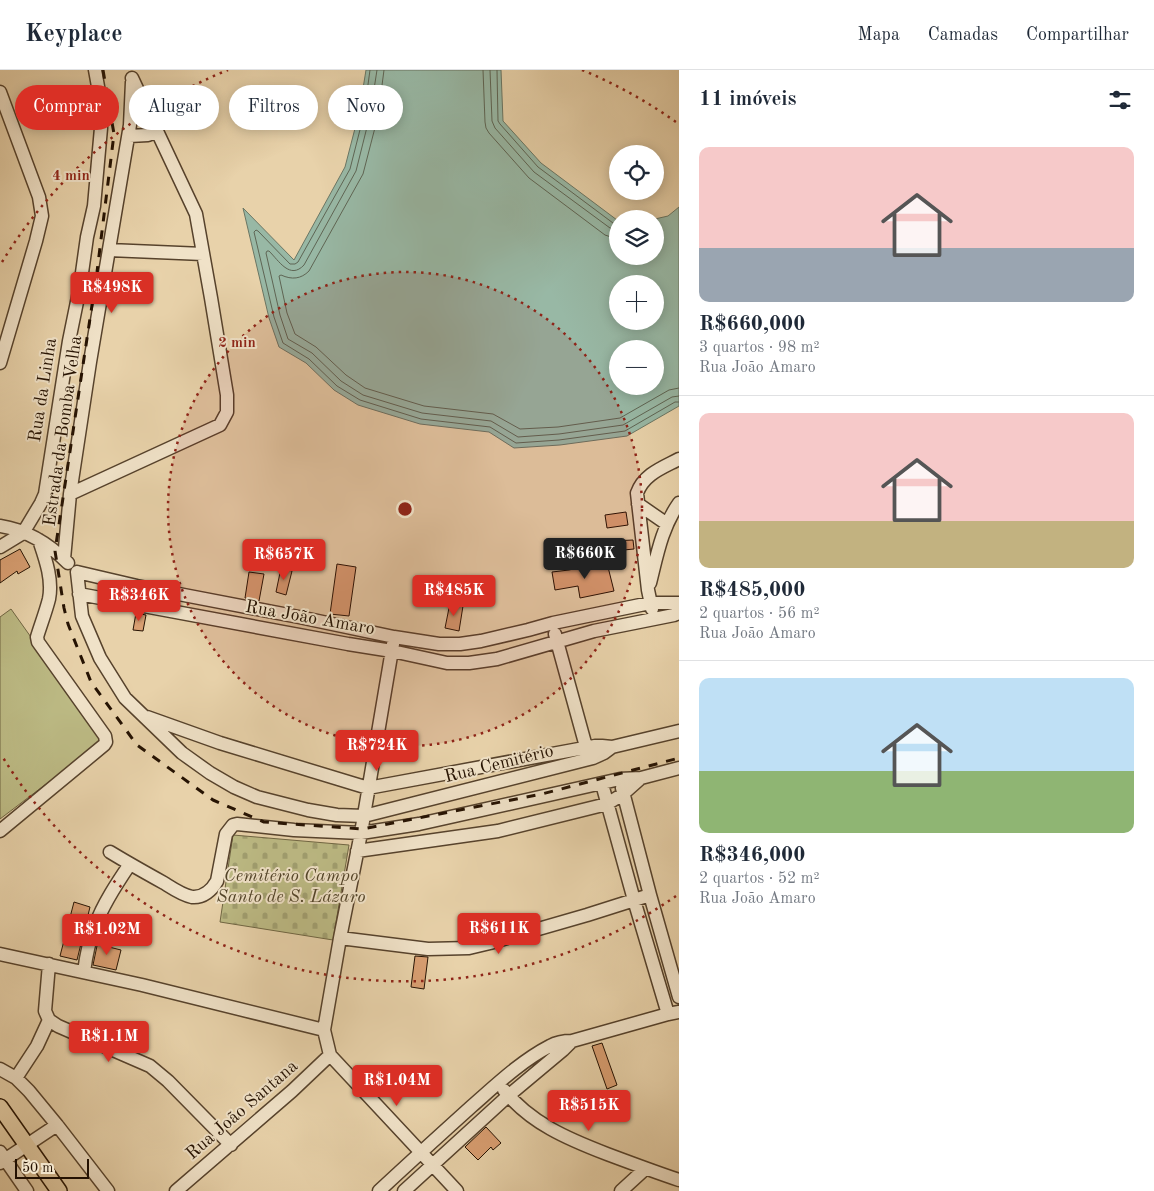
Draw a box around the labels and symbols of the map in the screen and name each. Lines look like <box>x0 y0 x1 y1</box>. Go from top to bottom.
text: 4 min <box>52 169 90 184</box>
pin: R$498K <box>71 272 153 314</box>
street label: Estrada da Bomba Velha <box>41 334 85 527</box>
text: 2 min <box>218 336 256 351</box>
street label: Rua da Linha <box>26 337 60 443</box>
centre of rings <box>396 500 414 518</box>
pin: R$657K <box>243 538 325 581</box>
pin: R$660K <box>544 538 626 580</box>
pin: R$485K <box>413 574 495 617</box>
pin: R$346K <box>98 580 180 622</box>
street label: Rua João Amaro <box>244 598 376 638</box>
pin: R$724K <box>336 730 418 772</box>
street label: Rua Cemitério <box>443 742 555 786</box>
park label: Cemitério Campo Santo de S. Lázaro <box>217 867 365 906</box>
pin: R$611K <box>458 912 540 955</box>
pin: R$1.02M <box>61 914 153 956</box>
pin: R$1.1M <box>68 1020 150 1063</box>
street label: Rua João Santana <box>183 1057 301 1163</box>
pin: R$1.04M <box>351 1064 443 1107</box>
pin: R$515K <box>548 1090 630 1132</box>
scale bar <box>15 1156 89 1179</box>

